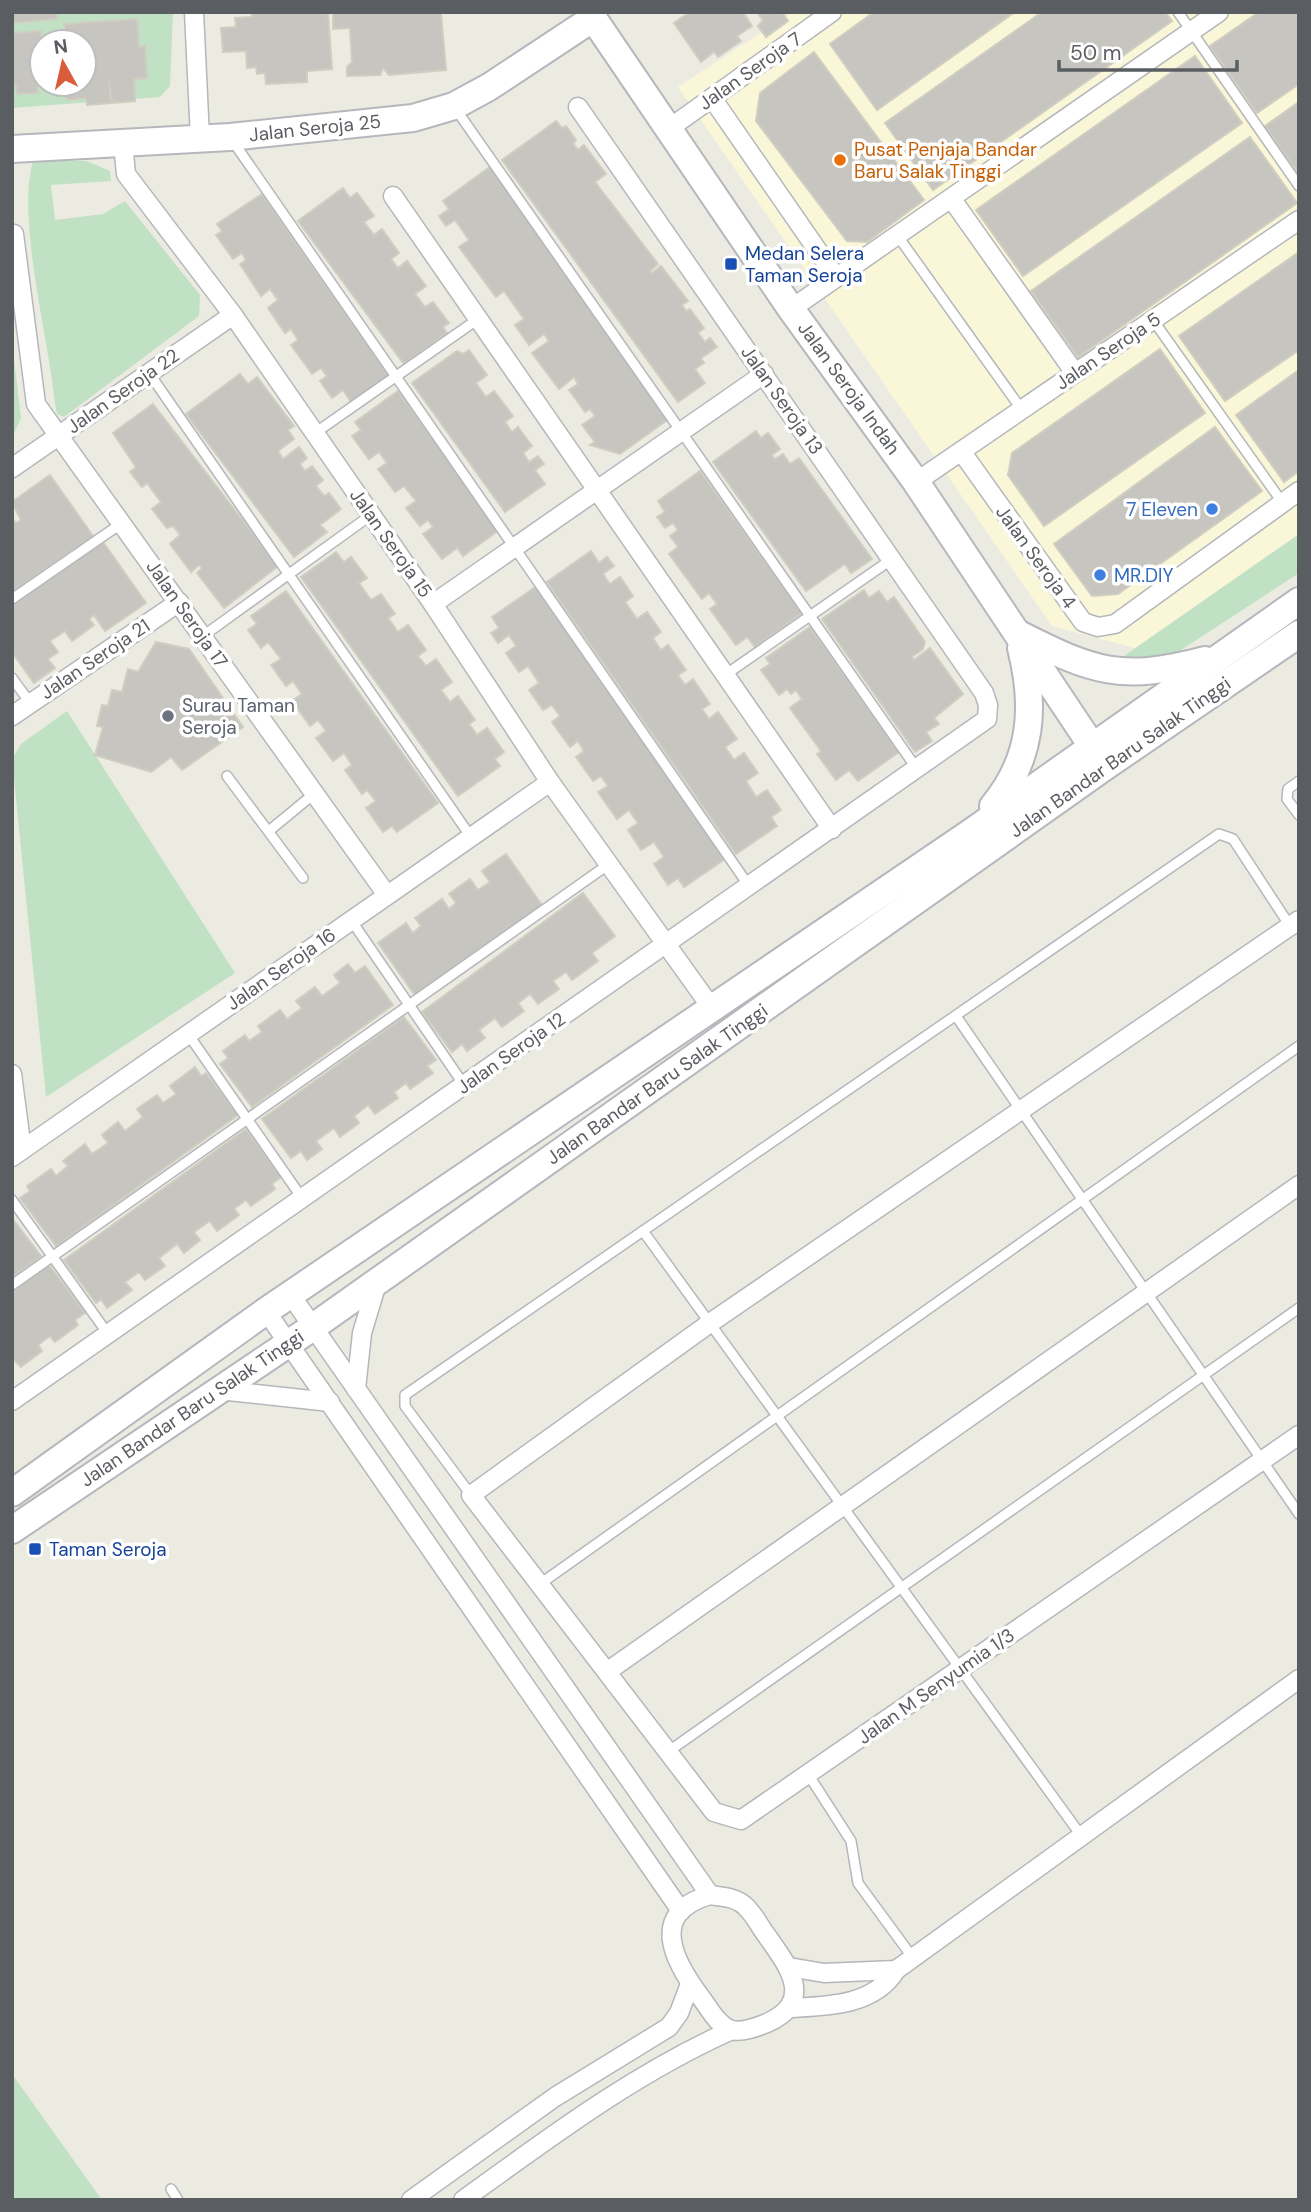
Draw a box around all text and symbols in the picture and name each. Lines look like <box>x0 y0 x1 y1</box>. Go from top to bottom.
street label: Jalan Seroja 7 <box>694 26 806 116</box>
north arrow <box>28 28 98 98</box>
scale bar <box>1059 28 1238 72</box>
text: N <box>52 33 69 60</box>
text: 50 m <box>1070 39 1121 67</box>
street label: Jalan Seroja 25 <box>248 109 382 147</box>
place label: Pusat Penjaja Bandar Baru Salak Tinggi <box>854 137 1037 184</box>
marker: Pusat Penjaja Bandar Baru Salak Tinggi <box>832 152 848 168</box>
place label: Medan Selera Taman Seroja <box>745 241 864 288</box>
marker: Medan Selera Taman Seroja <box>723 256 739 272</box>
street label: Jalan Seroja 5 <box>1051 307 1165 395</box>
street label: Jalan Seroja Indah <box>792 316 906 460</box>
street label: Jalan Seroja 13 <box>735 341 829 459</box>
street label: Jalan Seroja 22 <box>62 343 184 439</box>
street label: Jalan Seroja 15 <box>344 484 438 602</box>
place label: 7 Eleven <box>1126 497 1198 522</box>
street label: Jalan Seroja 4 <box>990 500 1082 614</box>
marker: 7 Eleven <box>1204 501 1220 517</box>
street label: Jalan Seroja 17 <box>141 555 233 673</box>
place label: MR.DIY <box>1114 563 1174 588</box>
marker: MR.DIY <box>1092 567 1108 583</box>
street label: Jalan Seroja 21 <box>35 613 155 705</box>
street label: Jalan Bandar Baru Salak Tinggi <box>1004 671 1236 843</box>
place label: Surau Taman Seroja <box>182 693 295 740</box>
marker: Surau Taman Seroja <box>160 708 176 724</box>
street label: Jalan Seroja 16 <box>221 922 341 1016</box>
street label: Jalan Bandar Baru Salak Tinggi <box>541 998 773 1170</box>
street label: Jalan Seroja 12 <box>452 1006 570 1100</box>
street label: Jalan Bandar Baru Salak Tinggi <box>75 1324 309 1492</box>
place label: Taman Seroja <box>49 1537 167 1562</box>
marker: Taman Seroja <box>27 1541 43 1557</box>
street label: Jalan M Senyumia 1/3 <box>853 1622 1019 1750</box>

